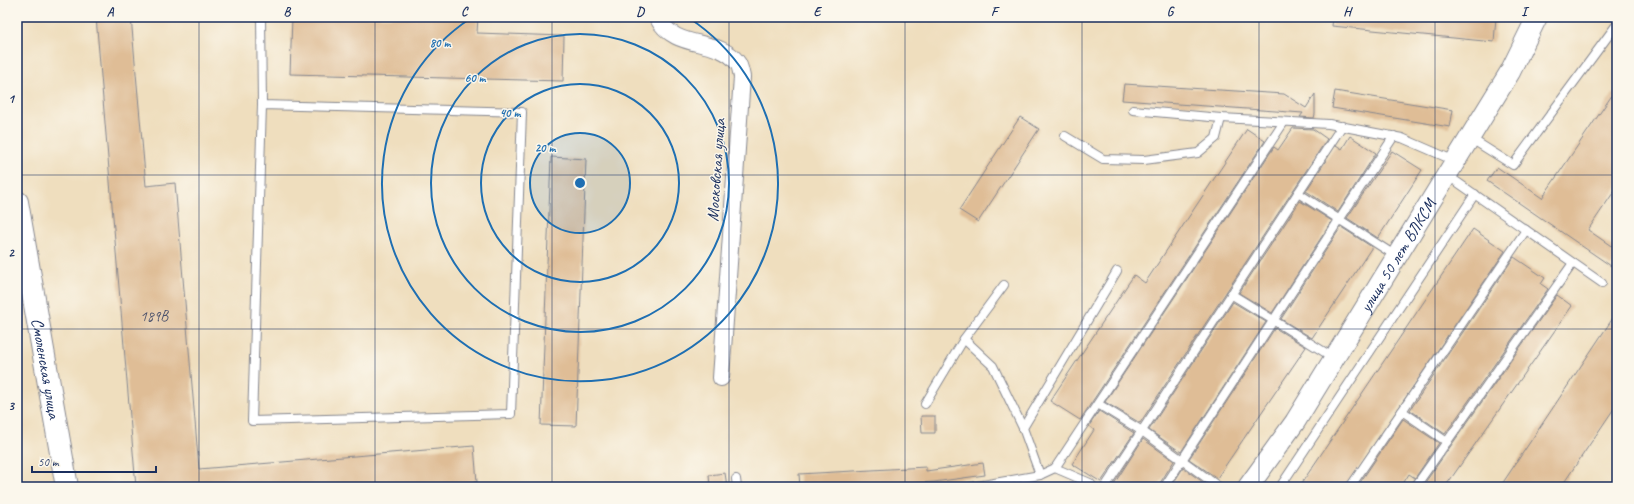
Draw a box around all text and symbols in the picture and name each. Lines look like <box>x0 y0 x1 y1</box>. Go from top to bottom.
text: A <box>107 4 115 20</box>
text: B <box>284 4 292 20</box>
text: C <box>461 4 469 20</box>
text: D <box>636 4 645 20</box>
text: E <box>814 4 823 20</box>
text: F <box>991 4 1000 20</box>
text: G <box>1167 4 1175 20</box>
text: H <box>1343 4 1353 20</box>
text: I <box>1521 4 1530 20</box>
text: 80 m <box>430 35 451 51</box>
text: 60 m <box>465 70 487 86</box>
text: 1 <box>8 91 16 107</box>
text: 40 m <box>500 105 521 121</box>
street label: Московская улица <box>702 116 730 222</box>
text: 20 m <box>535 140 556 156</box>
centre of rings <box>573 176 587 190</box>
street label: улица 50 лет ВЛКСМ <box>1354 193 1441 317</box>
text: 2 <box>8 245 15 261</box>
house number: 189В <box>140 307 169 326</box>
street label: Смоленская улица <box>27 317 66 422</box>
text: 3 <box>8 398 15 414</box>
scale bar <box>32 448 156 474</box>
text: 50 m <box>38 454 60 470</box>

